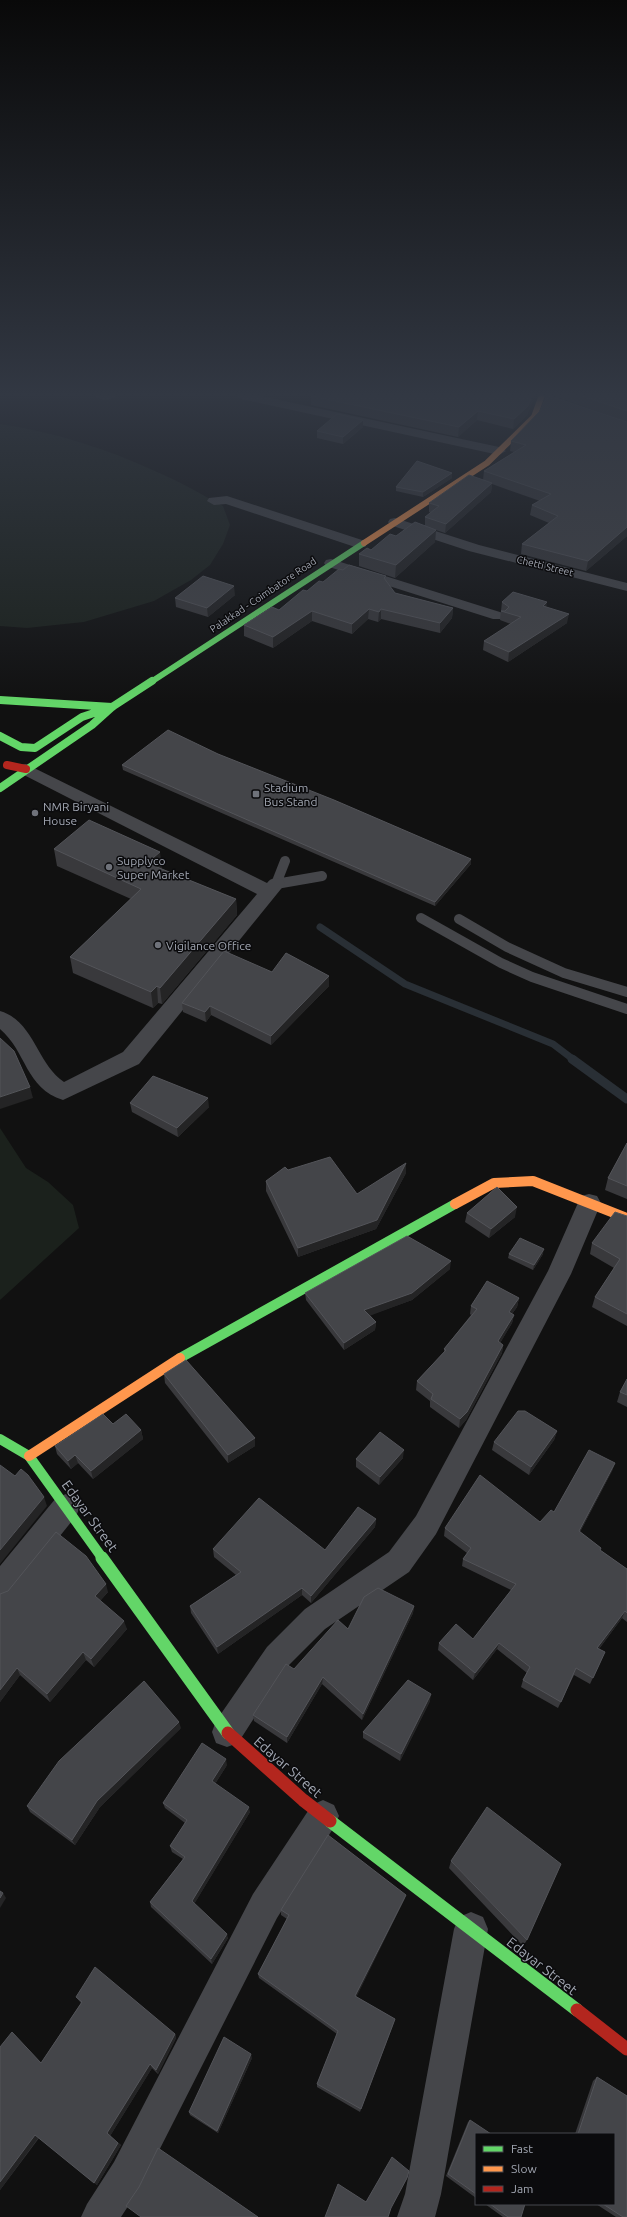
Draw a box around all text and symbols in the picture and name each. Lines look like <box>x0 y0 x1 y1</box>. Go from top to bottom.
street label: Chetti Street <box>516 554 574 578</box>
street label: Palakkad - Coimbatore Road <box>208 555 318 635</box>
place label: Stadium Bus Stand <box>264 781 317 808</box>
marker: Stadium Bus Stand <box>251 789 261 799</box>
place label: NMR Biryani House <box>43 800 109 827</box>
marker: NMR Biryani House <box>30 808 40 818</box>
place label: Supplyco Super Market <box>117 854 190 881</box>
marker: Supplyco Super Market <box>104 862 114 872</box>
place label: Vigilance Office <box>166 939 251 952</box>
marker: Vigilance Office <box>153 940 163 950</box>
street label: Edayar Street <box>59 1477 122 1555</box>
street label: Edayar Street <box>251 1733 326 1801</box>
street label: Edayar Street <box>504 1934 581 1999</box>
legend <box>475 2133 615 2205</box>
text: Fast <box>511 2142 533 2155</box>
text: Slow <box>511 2162 537 2175</box>
text: Jam <box>511 2182 533 2195</box>

